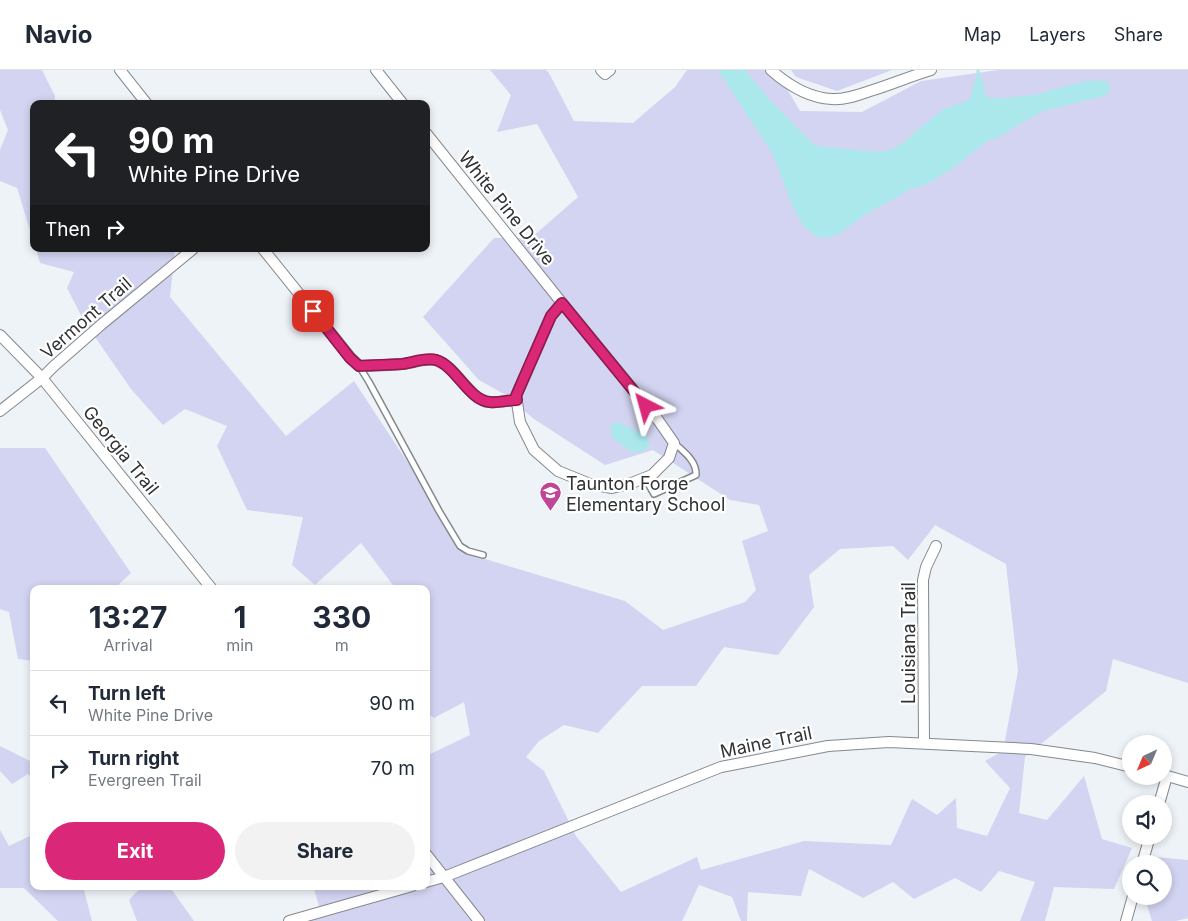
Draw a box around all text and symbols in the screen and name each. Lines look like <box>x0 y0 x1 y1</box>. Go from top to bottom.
text: Navio <box>25 20 92 49</box>
text: Map <box>964 24 1001 45</box>
text: Layers <box>1029 24 1086 45</box>
text: Share <box>1114 24 1163 45</box>
text: 90 m <box>128 119 215 161</box>
icon: left <box>45 120 110 185</box>
street label: White Pine Drive <box>455 147 559 269</box>
text: White Pine Drive <box>128 161 300 187</box>
icon: right <box>101 215 129 243</box>
text: Then <box>45 218 91 241</box>
street label: Vermont Trail <box>36 273 136 363</box>
pin <box>292 290 334 332</box>
icon: arrive <box>299 297 327 325</box>
position arrow <box>619 379 671 431</box>
street label: Georgia Trail <box>79 401 163 499</box>
place label: Taunton Forge Elementary School <box>566 473 725 515</box>
school or university icon: Taunton Forge Elementary School <box>538 481 562 512</box>
street label: Louisiana Trail <box>898 582 919 704</box>
text: 13:27 <box>89 599 167 635</box>
text: 1 <box>233 599 246 635</box>
text: 330 <box>312 599 371 635</box>
text: Arrival <box>103 635 153 655</box>
text: min <box>226 635 254 655</box>
text: m <box>335 635 349 655</box>
text: Turn left <box>88 682 166 705</box>
icon: left <box>45 689 73 717</box>
text: 90 m <box>369 692 415 715</box>
text: White Pine Drive <box>88 705 213 725</box>
street label: Maine Trail <box>718 722 814 762</box>
north arrow <box>1122 735 1172 785</box>
map controls <box>1122 735 1172 905</box>
text: Turn right <box>88 747 179 770</box>
icon: right <box>45 754 73 782</box>
text: 70 m <box>371 757 415 780</box>
text: Evergreen Trail <box>88 770 202 790</box>
button: sound <box>1122 795 1172 845</box>
button: Exit <box>45 822 225 880</box>
button: Share <box>235 822 415 880</box>
button: search <box>1122 855 1172 905</box>

